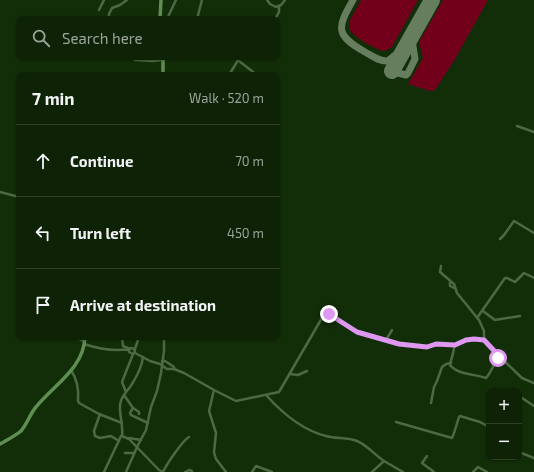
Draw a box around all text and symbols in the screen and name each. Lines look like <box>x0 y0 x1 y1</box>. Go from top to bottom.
search box <box>16 16 280 60</box>
icon: search <box>30 27 52 49</box>
text: Search here <box>62 29 143 47</box>
text: 7 min <box>32 88 75 108</box>
text: Walk · 520 m <box>189 90 264 106</box>
icon: ahead <box>32 150 54 172</box>
text: Continue <box>70 152 133 170</box>
text: 70 m <box>235 153 264 169</box>
icon: left <box>32 222 54 244</box>
text: Turn left <box>70 224 131 242</box>
text: 450 m <box>227 225 264 241</box>
icon: arrive <box>32 294 54 316</box>
text: Arrive at destination <box>70 296 216 314</box>
route end <box>320 305 338 323</box>
route start <box>489 349 507 367</box>
map controls <box>486 388 522 460</box>
button: + <box>486 388 522 424</box>
button: − <box>486 424 522 460</box>

